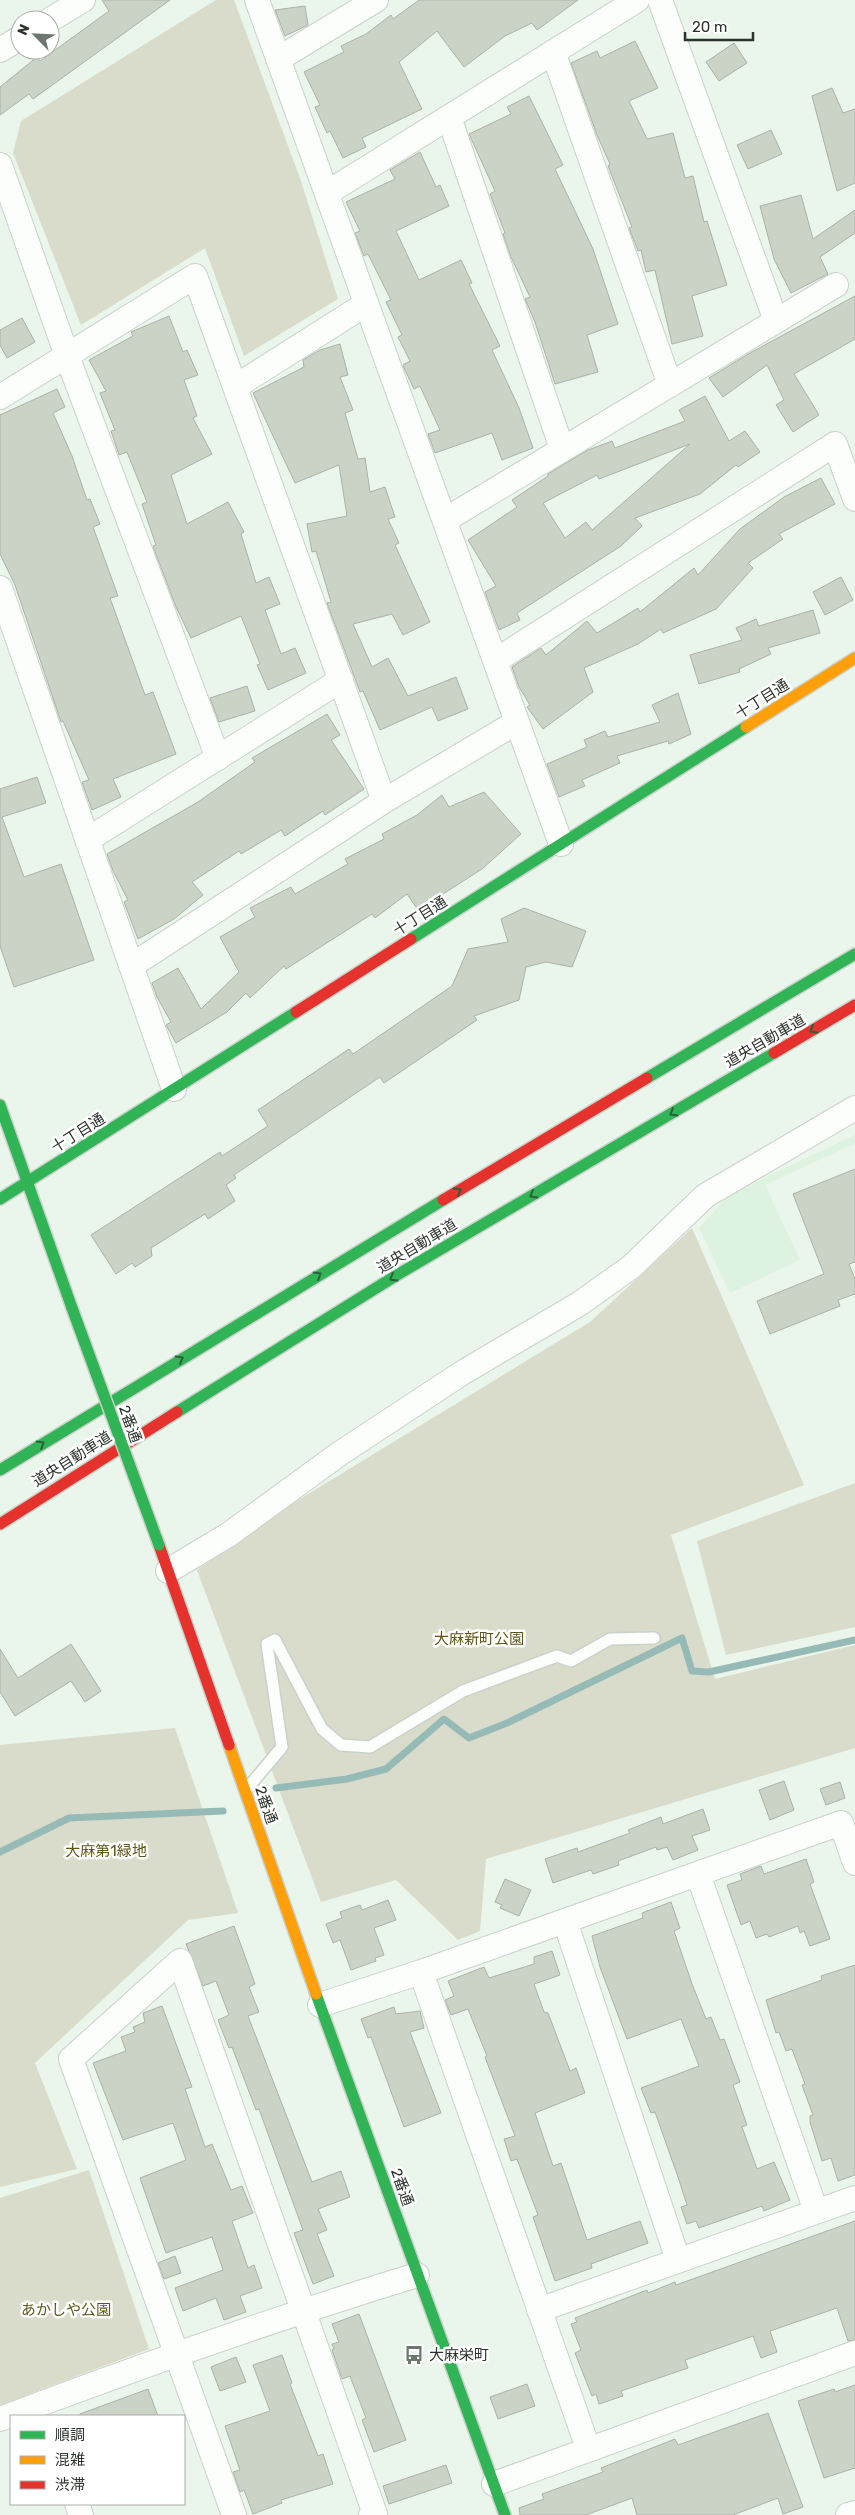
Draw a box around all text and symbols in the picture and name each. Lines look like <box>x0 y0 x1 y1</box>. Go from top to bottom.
north arrow <box>10 10 60 60</box>
scale bar <box>685 10 752 42</box>
text: 20 m <box>692 18 727 36</box>
text: N <box>14 22 33 38</box>
street label: 十丁目通 <box>732 675 792 723</box>
street label: 十丁目通 <box>390 892 450 940</box>
street label: 道央自動車道 <box>722 1011 808 1071</box>
one-way arrow <box>809 1024 818 1034</box>
one-way arrow <box>669 1106 678 1116</box>
street label: 十丁目通 <box>48 1109 108 1157</box>
one-way arrow <box>452 1187 461 1197</box>
one-way arrow <box>529 1189 538 1199</box>
street label: 道央自動車道 <box>374 1215 460 1277</box>
one-way arrow <box>313 1271 322 1281</box>
one-way arrow <box>389 1271 398 1281</box>
one-way arrow <box>174 1356 183 1366</box>
street label: 2番通 <box>115 1403 145 1445</box>
street label: 道央自動車道 <box>29 1428 115 1490</box>
one-way arrow <box>36 1441 45 1451</box>
park label: 大麻新町公園 <box>434 1630 524 1648</box>
street label: 2番通 <box>251 1784 281 1826</box>
park label: 大麻第1緑地 <box>65 1842 147 1860</box>
street label: 2番通 <box>387 2166 417 2208</box>
park label: あかしや公園 <box>21 2301 111 2319</box>
bus stop icon: 大麻栄町 <box>403 2344 425 2366</box>
place label: 大麻栄町 <box>429 2346 489 2364</box>
legend <box>10 2415 185 2505</box>
text: 順調 <box>55 2426 85 2444</box>
text: 混雑 <box>55 2451 85 2469</box>
text: 渋滞 <box>55 2476 85 2494</box>

